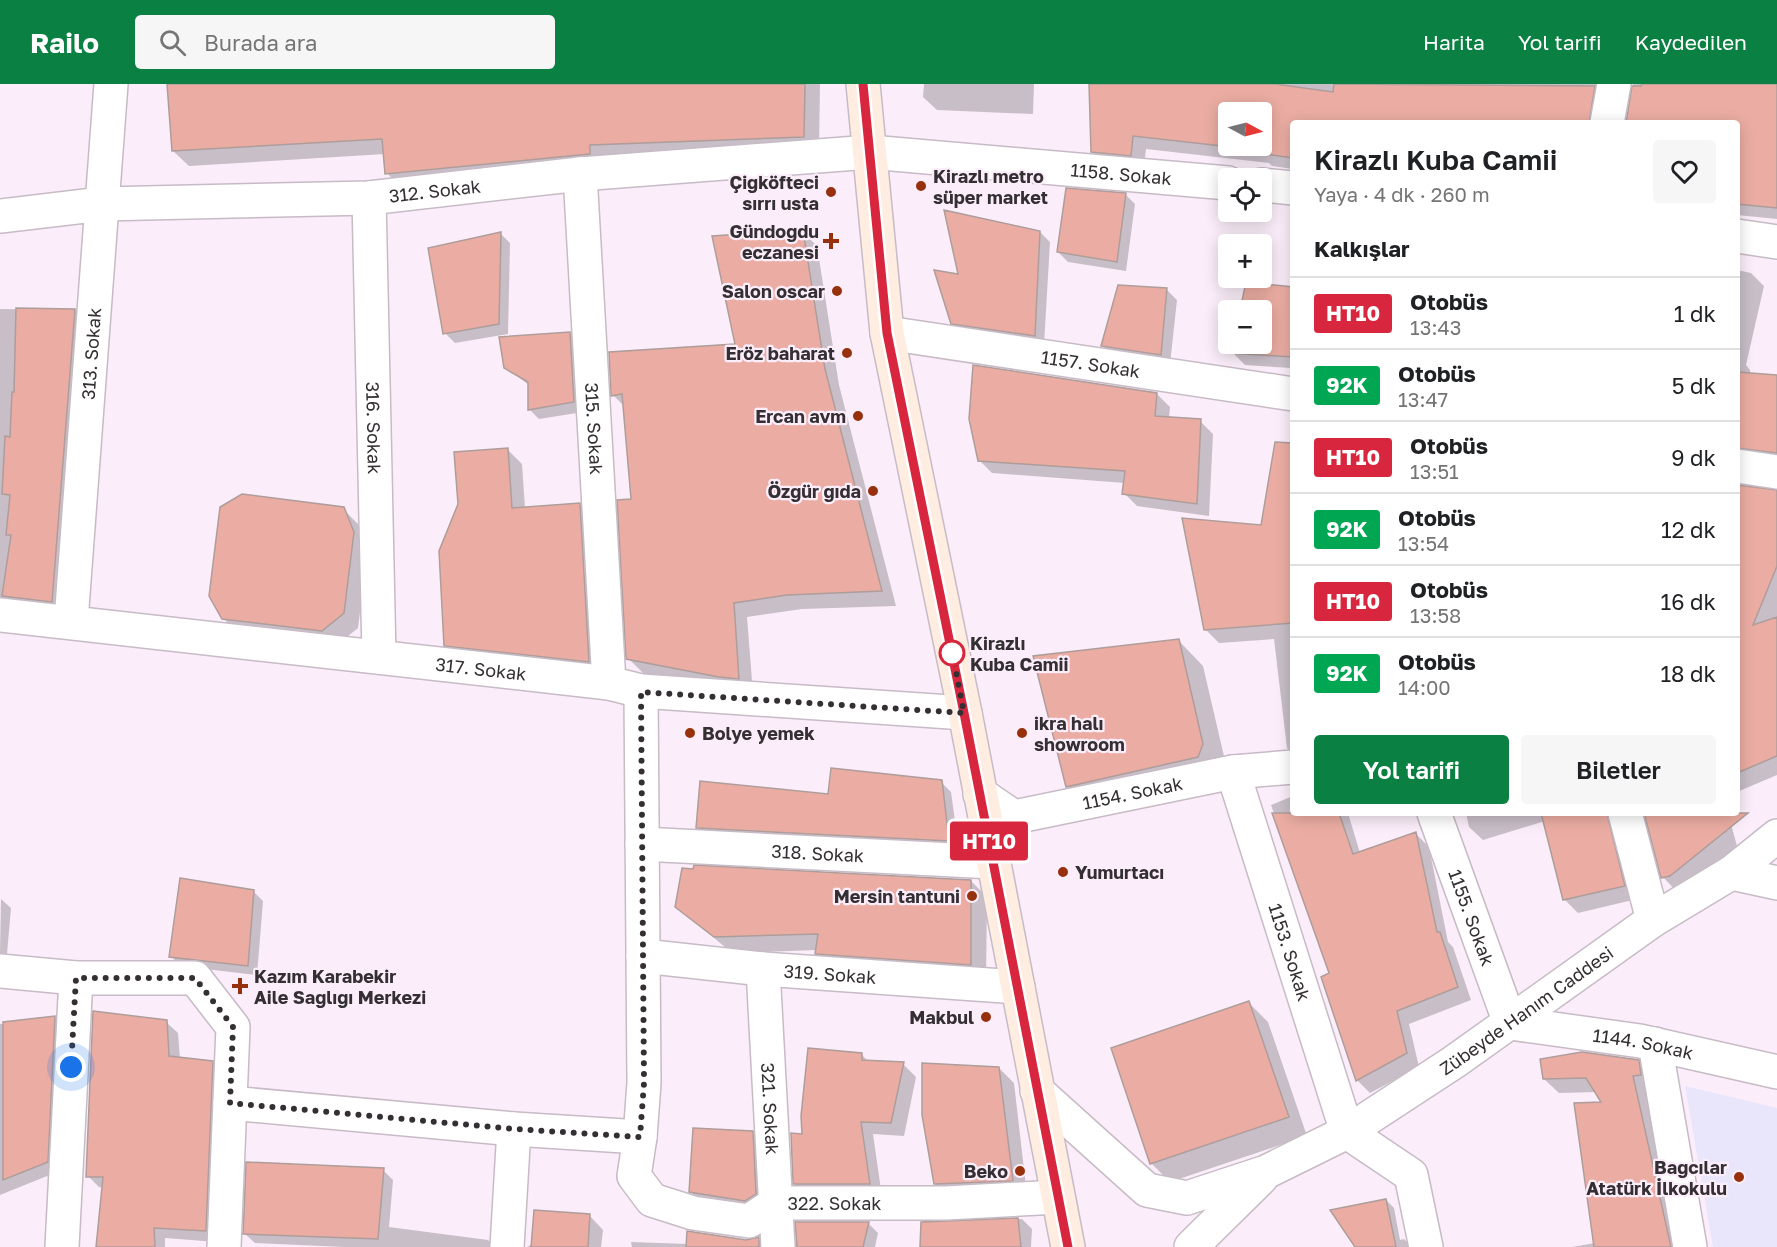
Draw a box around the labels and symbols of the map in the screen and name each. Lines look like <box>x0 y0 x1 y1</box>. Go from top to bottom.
north arrow <box>1218 102 1272 156</box>
street label: 1158. Sokak <box>1070 158 1173 189</box>
place label: Kirazlı metro süper market <box>933 165 1048 208</box>
place label: Çiğköfteci sırrı usta <box>729 171 819 214</box>
street label: 312. Sokak <box>388 174 482 207</box>
marker: Kirazlı metro süper market <box>914 179 928 193</box>
marker: Çiğköfteci sırrı usta <box>824 185 838 199</box>
place label: Gündoğdu eczanesi <box>729 220 819 263</box>
marker: Gündoğdu eczanesi <box>824 234 838 248</box>
place label: Salon oscar <box>722 280 825 302</box>
marker: Salon oscar <box>830 284 844 298</box>
street label: 313. Sokak <box>77 307 105 401</box>
place label: Eröz baharat <box>725 342 835 364</box>
street label: 1157. Sokak <box>1040 345 1142 382</box>
marker: Eröz baharat <box>840 346 854 360</box>
street label: 316. Sokak <box>362 381 386 475</box>
street label: 315. Sokak <box>581 382 608 475</box>
place label: Ercan avm <box>755 405 846 427</box>
marker: Ercan avm <box>851 409 865 423</box>
place label: Özgür gıda <box>767 480 861 502</box>
marker: Özgür gıda <box>866 484 880 498</box>
place label: Kirazlı Kuba Camii <box>970 632 1068 675</box>
marker: Kirazlı Kuba Camii <box>939 640 965 666</box>
street label: 317. Sokak <box>434 653 528 685</box>
place label: ikra halı showroom <box>1034 712 1125 755</box>
place label: Bolye yemek <box>702 722 815 744</box>
marker: Bolye yemek <box>683 726 697 740</box>
marker: ikra halı showroom <box>1015 726 1029 740</box>
street label: 1154. Sokak <box>1081 772 1184 814</box>
line badge: HT10 <box>947 822 1031 861</box>
street label: 318. Sokak <box>771 840 865 866</box>
place label: Yumurtacı <box>1075 861 1164 883</box>
marker: Yumurtacı <box>1056 865 1070 879</box>
street label: 1155. Sokak <box>1444 866 1499 969</box>
place label: Mersin tantuni <box>834 885 960 907</box>
marker: Mersin tantuni <box>965 889 979 903</box>
street label: 1153. Sokak <box>1264 901 1316 1004</box>
street label: Zübeyde Hanım Caddesi <box>1435 941 1617 1079</box>
street label: 319. Sokak <box>783 960 877 988</box>
place label: Kazım Karabekir Aile Sağlığı Merkezi <box>254 965 426 1008</box>
marker: Kazım Karabekir Aile Sağlığı Merkezi <box>231 977 249 995</box>
place label: Makbul <box>909 1006 974 1028</box>
marker: Makbul <box>979 1010 993 1024</box>
street label: 1144. Sokak <box>1591 1024 1696 1064</box>
your location <box>56 1052 86 1082</box>
street label: 321. Sokak <box>757 1062 784 1155</box>
place label: Bağcılar Atatürk İlkokulu <box>1586 1156 1727 1199</box>
place label: Beko <box>964 1160 1008 1182</box>
marker: Beko <box>1013 1164 1027 1178</box>
marker: Bağcılar Atatürk İlkokulu <box>1732 1170 1746 1184</box>
street label: 322. Sokak <box>787 1192 882 1214</box>

